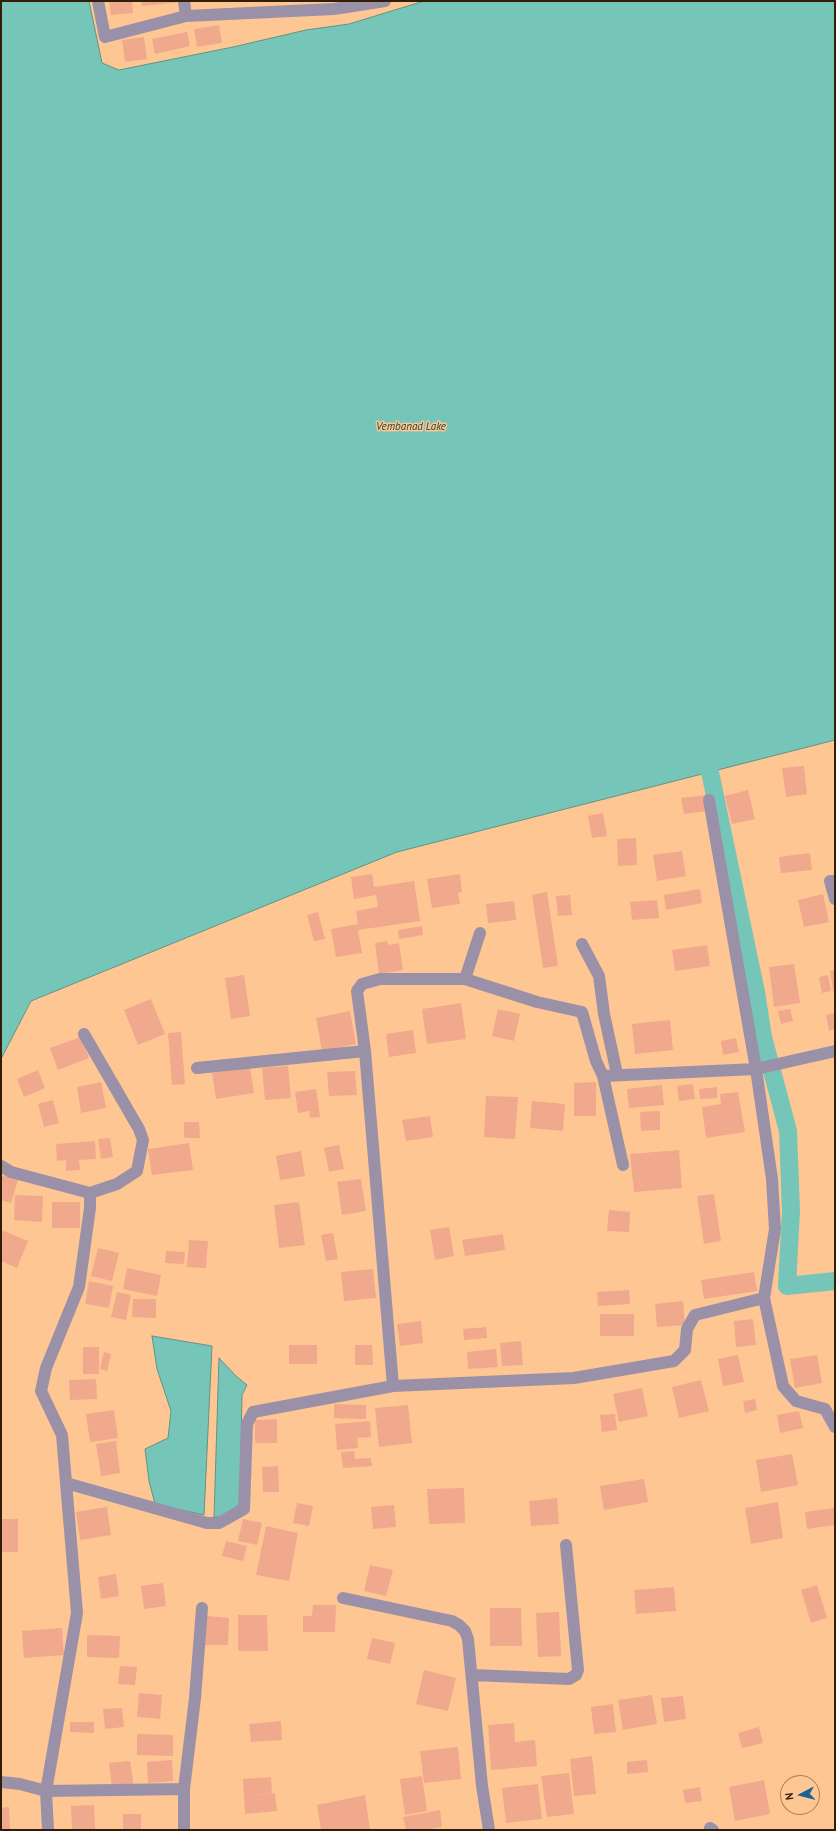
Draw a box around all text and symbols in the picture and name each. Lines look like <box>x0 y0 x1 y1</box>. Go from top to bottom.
water label: Vembanad Lake <box>376 420 446 434</box>
north arrow <box>780 1775 820 1815</box>
text: N <box>782 1792 796 1801</box>

